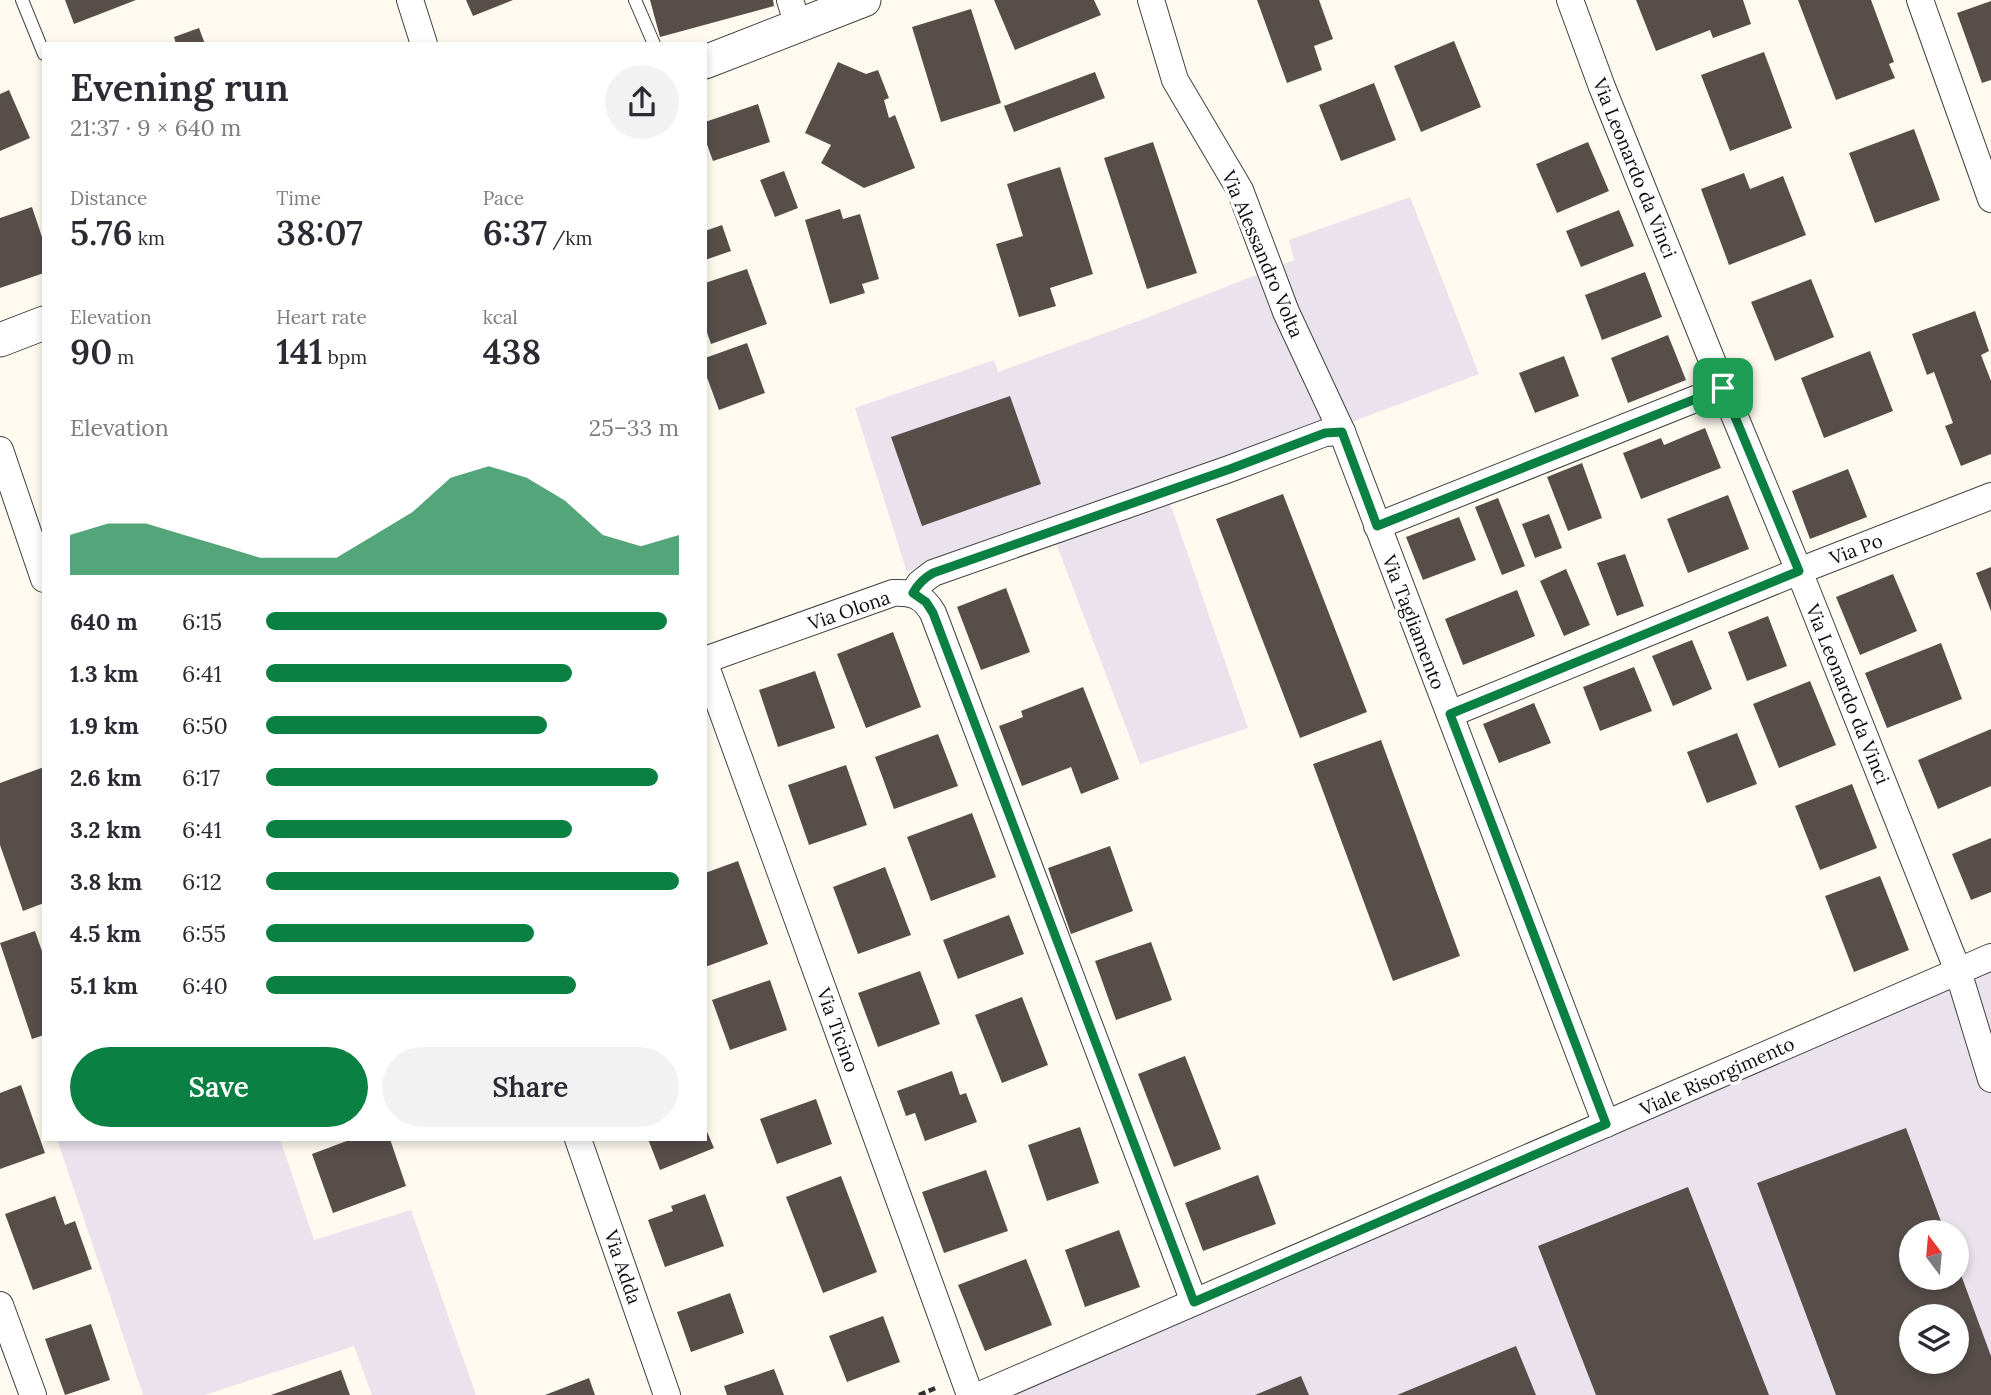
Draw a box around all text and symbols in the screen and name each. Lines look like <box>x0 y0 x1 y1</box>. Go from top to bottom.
text: Evening run <box>70 63 289 111</box>
button: share <box>605 65 679 139</box>
street label: Via Leonardo da Vinci <box>1588 74 1682 262</box>
text: 21:37 · 9 × 640 m <box>70 113 241 142</box>
street label: Via Alessandro Volta <box>1217 166 1309 341</box>
text: Distance <box>70 186 147 210</box>
text: Time <box>276 186 321 210</box>
text: Pace <box>483 186 524 210</box>
text: 5.76 <box>70 210 133 255</box>
text: 38:07 <box>276 210 363 255</box>
text: 6:37 <box>483 210 547 255</box>
text: km <box>133 226 165 250</box>
text: /km <box>547 226 592 250</box>
text: Elevation <box>70 305 152 329</box>
text: Heart rate <box>276 305 367 329</box>
text: kcal <box>483 305 518 329</box>
text: 90 <box>70 329 112 374</box>
text: 141 <box>276 329 323 374</box>
text: 438 <box>483 329 541 374</box>
text: m <box>112 345 134 369</box>
text: bpm <box>323 345 367 369</box>
pin <box>1693 358 1753 418</box>
icon: arrive <box>1704 369 1742 407</box>
text: Elevation <box>70 413 169 442</box>
text: 25–33 m <box>589 413 679 442</box>
street label: Via Po <box>1825 528 1886 570</box>
street label: Via Tagliamento <box>1377 550 1451 693</box>
street label: Via Olona <box>804 585 893 636</box>
street label: Via Leonardo da Vinci <box>1801 600 1895 788</box>
text: 640 m <box>70 607 138 636</box>
text: 6:15 <box>182 607 222 636</box>
text: 1.3 km <box>70 659 138 688</box>
text: 6:41 <box>182 659 222 688</box>
text: 1.9 km <box>70 711 139 740</box>
text: 6:50 <box>182 711 228 740</box>
text: 2.6 km <box>70 763 142 792</box>
text: 6:17 <box>182 763 220 792</box>
text: 3.2 km <box>70 815 141 844</box>
text: 6:41 <box>182 815 222 844</box>
text: 3.8 km <box>70 867 142 896</box>
text: 6:12 <box>182 867 222 896</box>
text: 4.5 km <box>70 919 141 948</box>
text: 6:55 <box>182 919 226 948</box>
text: 5.1 km <box>70 971 138 1000</box>
text: 6:40 <box>182 971 228 1000</box>
street label: Via Ticino <box>811 984 864 1075</box>
street label: Viale Risorgimento <box>1635 1031 1798 1121</box>
button: Save <box>70 1047 368 1127</box>
button: Share <box>382 1047 679 1127</box>
north arrow <box>1899 1220 1969 1290</box>
map controls <box>1899 1220 1969 1374</box>
street label: Via Adda <box>599 1226 647 1307</box>
button: layers <box>1899 1304 1969 1374</box>

